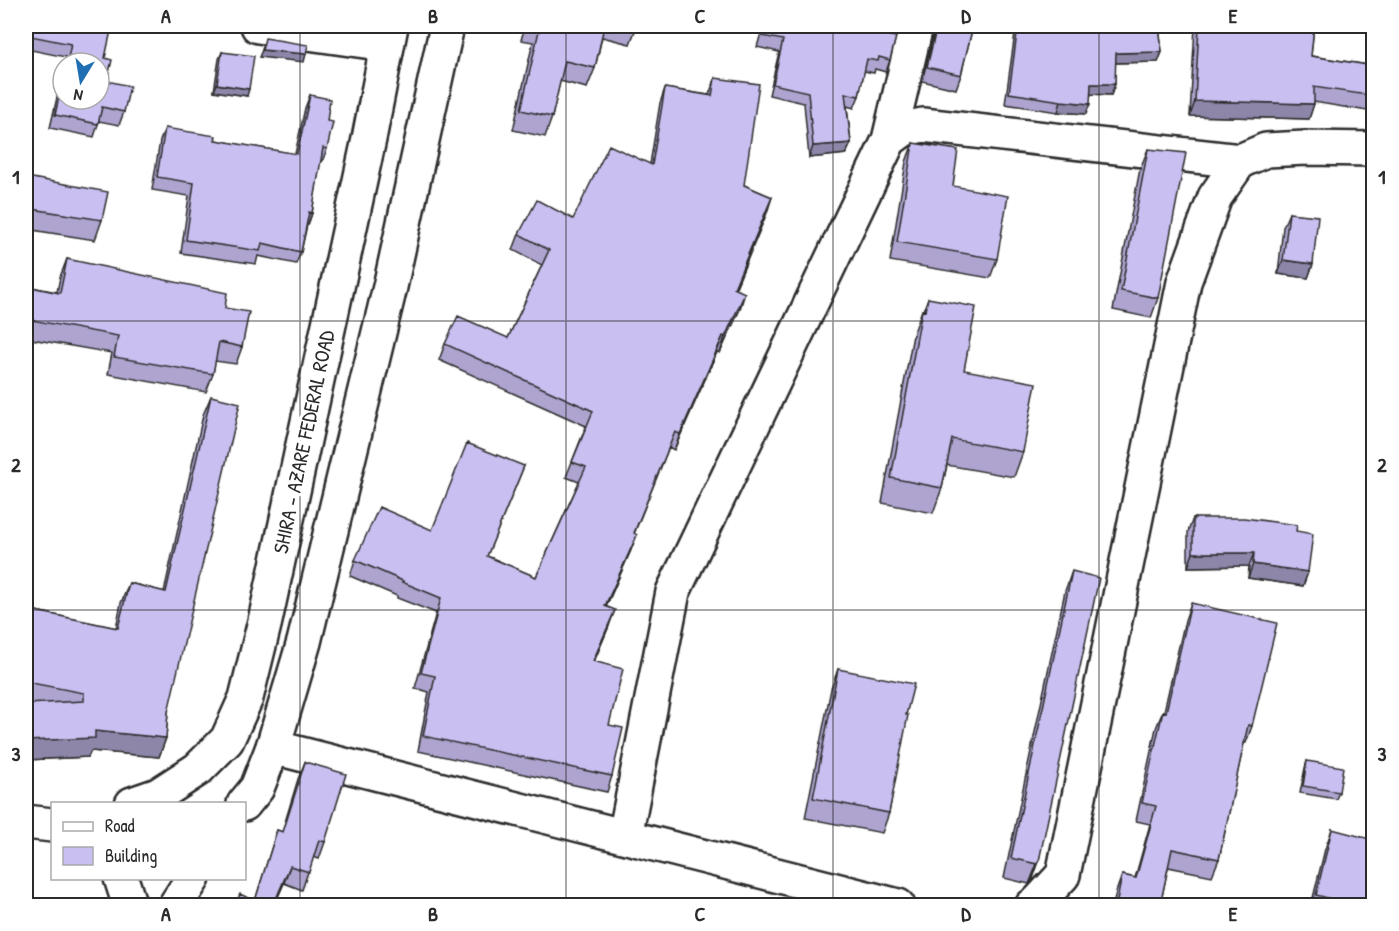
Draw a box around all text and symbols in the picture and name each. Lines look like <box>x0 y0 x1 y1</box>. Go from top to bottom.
text: A <box>161 2 171 29</box>
text: B <box>428 2 438 29</box>
text: C <box>695 2 706 29</box>
text: D <box>961 2 971 29</box>
text: E <box>1229 2 1238 29</box>
north arrow <box>51 51 111 111</box>
text: N <box>71 84 84 107</box>
text: 1 <box>12 163 20 190</box>
text: 1 <box>1378 163 1386 190</box>
street label: SHIRA - AZARE FEDERAL ROAD <box>266 328 341 556</box>
text: 2 <box>11 451 21 478</box>
text: 2 <box>1377 451 1387 478</box>
text: 3 <box>12 740 21 767</box>
text: 3 <box>1378 740 1387 767</box>
legend <box>51 802 246 880</box>
text: Road <box>105 813 135 838</box>
text: Building <box>105 843 157 868</box>
text: A <box>161 900 171 927</box>
text: B <box>428 900 438 927</box>
text: C <box>695 900 706 927</box>
text: D <box>961 900 971 927</box>
text: E <box>1229 900 1238 927</box>

